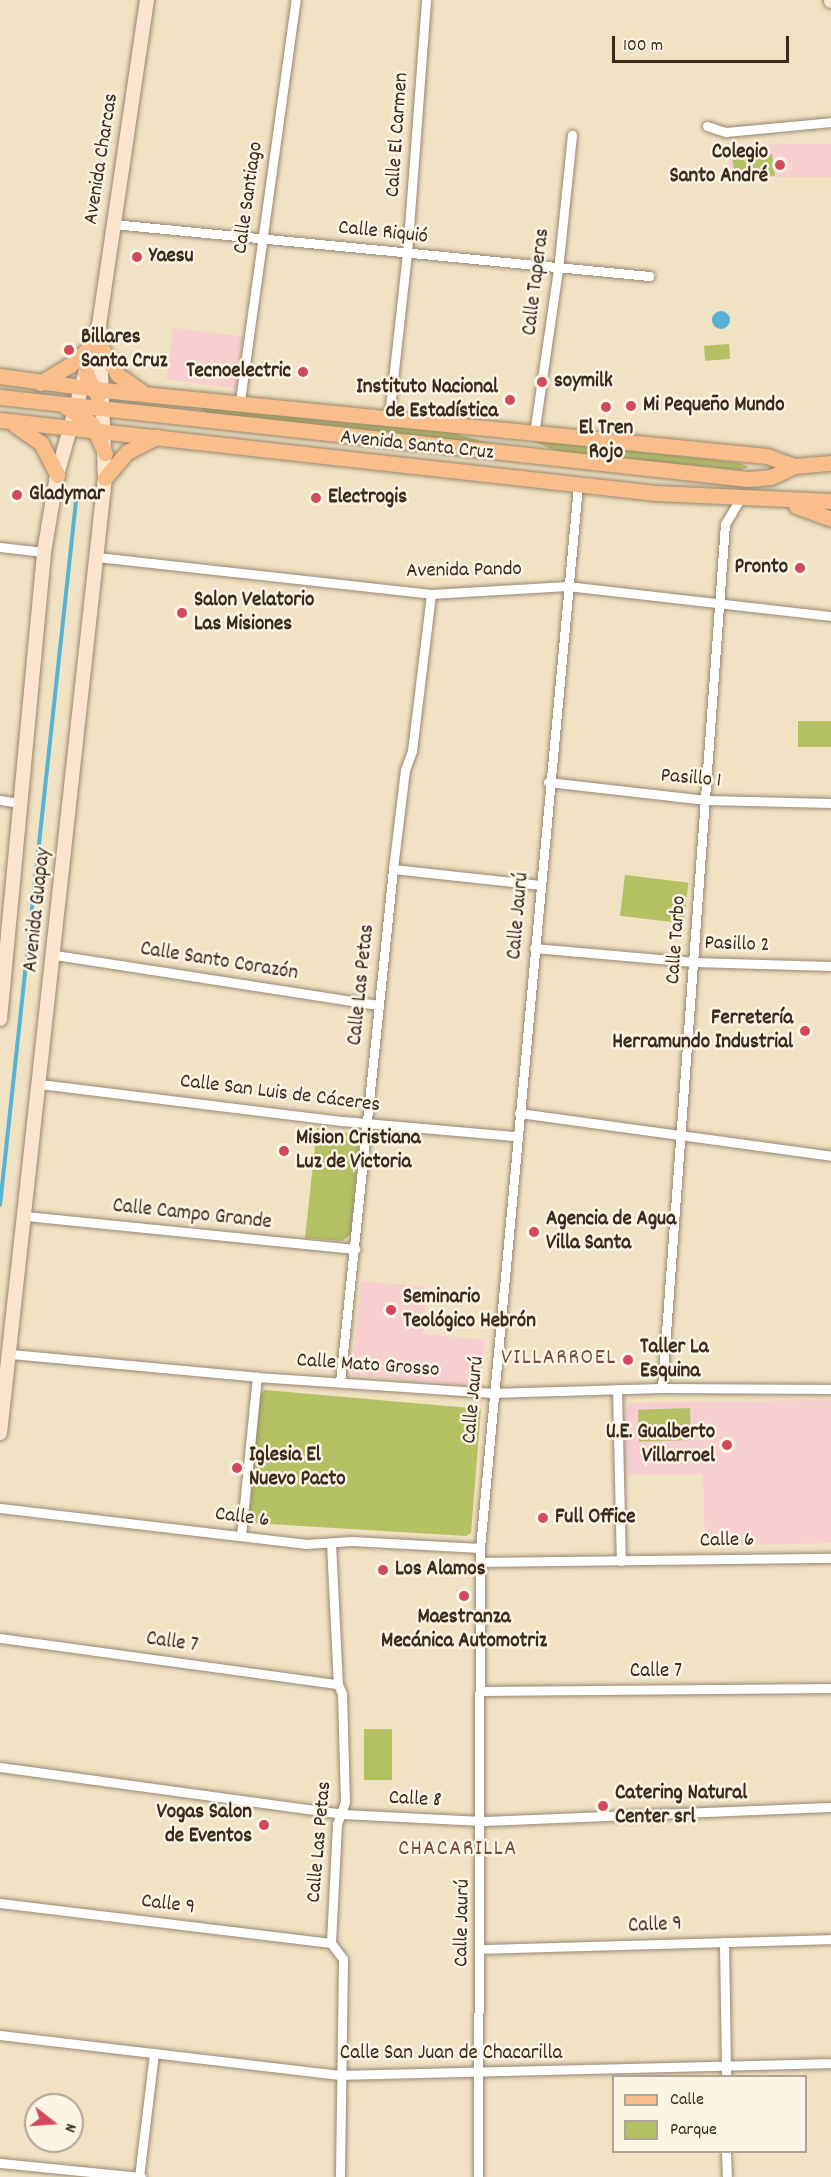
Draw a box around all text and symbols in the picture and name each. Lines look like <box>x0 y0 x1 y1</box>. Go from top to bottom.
scale bar <box>615 24 792 62</box>
text: 100 m <box>623 34 663 59</box>
street label: Calle El Carmen <box>381 72 415 198</box>
street label: Avenida Charcas <box>79 92 125 226</box>
street label: Calle Santiago <box>229 140 269 256</box>
place label: Colegio Santo André <box>669 140 768 190</box>
marker: Colegio Santo André <box>773 158 787 172</box>
street label: Calle Riquió <box>337 216 429 250</box>
street label: Calle Taperas <box>518 227 556 337</box>
place label: Yaesu <box>149 244 194 270</box>
marker: Yaesu <box>130 250 144 264</box>
place label: Billares Santa Cruz <box>81 325 167 375</box>
marker: Billares Santa Cruz <box>62 343 76 357</box>
place label: Tecnoelectric <box>186 359 291 385</box>
marker: Tecnoelectric <box>296 365 310 379</box>
place label: soymilk <box>554 369 613 395</box>
place label: Instituto Nacional de Estadística <box>356 375 498 425</box>
marker: soymilk <box>535 375 549 389</box>
marker: Instituto Nacional de Estadística <box>503 393 517 407</box>
place label: Mi Pequeño Mundo <box>643 393 784 419</box>
marker: Mi Pequeño Mundo <box>624 399 638 413</box>
marker: El Tren Rojo <box>599 400 613 414</box>
place label: El Tren Rojo <box>579 416 633 466</box>
street label: Avenida Santa Cruz <box>339 425 495 467</box>
place label: Gladymar <box>29 482 105 508</box>
place label: Electrogis <box>328 485 407 511</box>
marker: Gladymar <box>10 488 24 502</box>
marker: Electrogis <box>309 491 323 505</box>
place label: Pronto <box>735 555 788 581</box>
street label: Avenida Pando <box>406 557 522 585</box>
marker: Pronto <box>793 561 807 575</box>
place label: Salon Velatorio Las Misiones <box>194 588 314 638</box>
marker: Salon Velatorio Las Misiones <box>175 606 189 620</box>
street label: Pasillo 1 <box>660 764 722 794</box>
street label: Avenida Guapay <box>19 846 57 974</box>
street label: Calle Jaurú <box>503 871 535 961</box>
street label: Calle Tarbo <box>661 895 693 985</box>
street label: Calle Las Petas <box>343 923 381 1047</box>
street label: Pasillo 2 <box>704 931 770 959</box>
street label: Calle Santo Corazón <box>138 937 300 987</box>
place label: Ferretería Herramundo Industrial <box>612 1006 793 1056</box>
marker: Ferretería Herramundo Industrial <box>798 1024 812 1038</box>
street label: Calle San Luis de Cáceres <box>179 1069 381 1119</box>
place label: Mision Cristiana Luz de Victoria <box>296 1126 421 1176</box>
marker: Mision Cristiana Luz de Victoria <box>277 1144 291 1158</box>
street label: Calle Campo Grande <box>111 1194 273 1236</box>
place label: Agencia de Agua Villa Santa <box>546 1207 676 1257</box>
marker: Agencia de Agua Villa Santa <box>527 1225 541 1239</box>
place label: Seminario Teológico Hebrón <box>403 1285 536 1335</box>
marker: Seminario Teológico Hebrón <box>384 1303 398 1317</box>
place label: Taller La Esquina <box>640 1335 709 1385</box>
district label: VILLARROEL <box>501 1346 617 1372</box>
street label: Calle Mato Grosso <box>296 1348 440 1384</box>
marker: Taller La Esquina <box>621 1353 635 1367</box>
street label: Calle Jaurú <box>458 1355 490 1445</box>
place label: U.E. Gualberto Villarroel <box>606 1420 715 1470</box>
marker: U.E. Gualberto Villarroel <box>720 1438 734 1452</box>
place label: Iglesia El Nuevo Pacto <box>249 1443 345 1493</box>
marker: Iglesia El Nuevo Pacto <box>230 1461 244 1475</box>
street label: Calle 6 <box>213 1502 271 1534</box>
place label: Full Office <box>555 1505 635 1531</box>
marker: Full Office <box>536 1511 550 1525</box>
street label: Calle 6 <box>700 1528 754 1554</box>
place label: Los Alamos <box>395 1557 486 1583</box>
marker: Los Alamos <box>376 1563 390 1577</box>
marker: Maestranza Mecánica Automotriz <box>457 1589 471 1603</box>
place label: Maestranza Mecánica Automotriz <box>381 1605 547 1655</box>
street label: Calle 7 <box>144 1627 200 1659</box>
street label: Calle 7 <box>630 1659 682 1685</box>
street label: Calle Las Petas <box>302 1780 338 1904</box>
place label: Catering Natural Center srl <box>615 1781 747 1831</box>
street label: Calle 8 <box>388 1786 442 1814</box>
marker: Catering Natural Center srl <box>596 1799 610 1813</box>
place label: Vogas Salon de Eventos <box>157 1800 252 1850</box>
marker: Vogas Salon de Eventos <box>257 1818 271 1832</box>
district label: CHACARILLA <box>398 1837 518 1863</box>
street label: Calle Jaurú <box>450 1879 476 1967</box>
street label: Calle 9 <box>140 1889 196 1921</box>
street label: Calle 9 <box>628 1912 682 1940</box>
street label: Calle San Juan de Chacarilla <box>340 2041 562 2067</box>
legend <box>612 2075 807 2153</box>
text: Calle <box>670 2088 704 2113</box>
north arrow <box>24 2093 84 2153</box>
text: Parque <box>670 2118 717 2143</box>
text: N <box>58 2121 82 2135</box>

